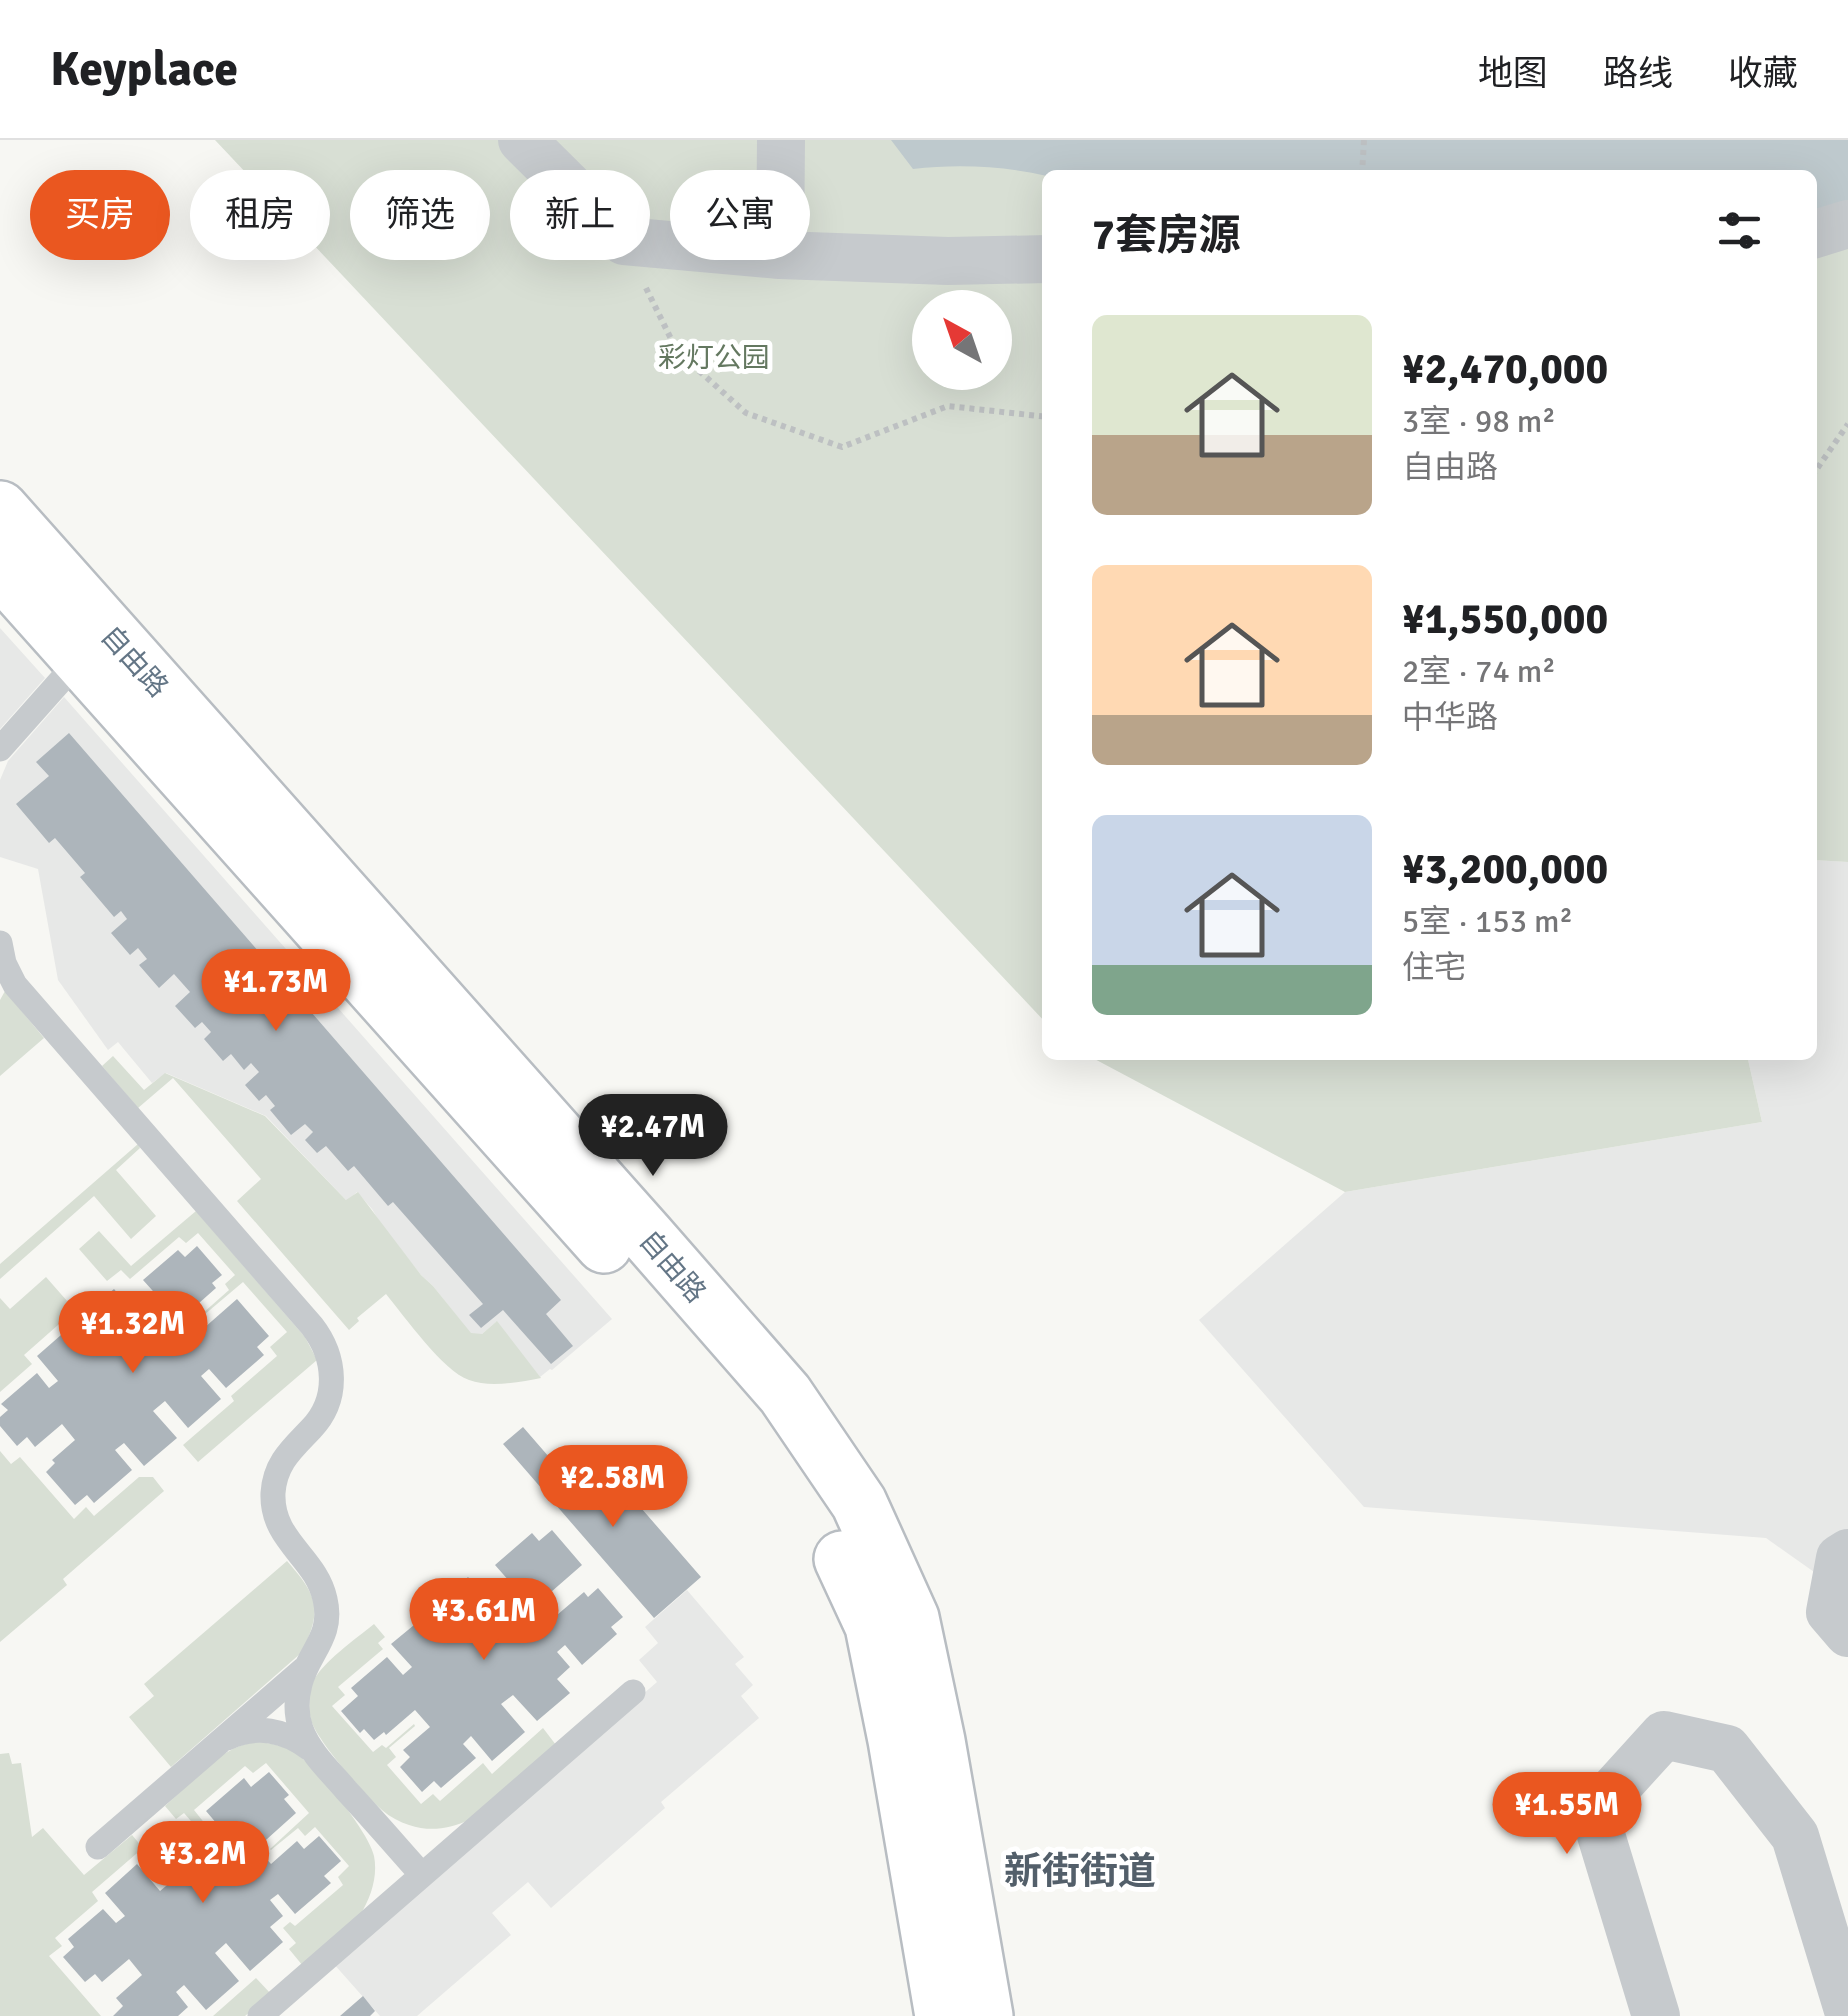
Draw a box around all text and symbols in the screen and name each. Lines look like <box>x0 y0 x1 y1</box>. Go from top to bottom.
text: Keyplace <box>50 40 238 99</box>
text: 地图 <box>1478 52 1548 95</box>
text: 路线 <box>1603 52 1673 95</box>
text: 收藏 <box>1728 52 1798 95</box>
chip: 买房 <box>30 170 170 260</box>
chip: 租房 <box>190 170 330 260</box>
chip: 筛选 <box>350 170 490 260</box>
chip: 新上 <box>510 170 650 260</box>
chip: 公寓 <box>670 170 810 260</box>
icon: filters <box>1712 203 1767 258</box>
text: 7套房源 <box>1092 210 1241 261</box>
north arrow <box>912 290 1012 390</box>
map controls <box>912 290 1012 390</box>
park label: 彩灯公园 <box>658 341 770 375</box>
text: ¥2,470,000 <box>1402 344 1608 395</box>
icon: home <box>1172 355 1292 475</box>
text: 3室 · 98 m² <box>1402 402 1556 441</box>
text: 自由路 <box>1402 448 1498 487</box>
text: ¥1,550,000 <box>1402 594 1608 645</box>
icon: home <box>1172 605 1292 725</box>
street label: 自由路 <box>94 619 175 704</box>
text: 2室 · 74 m² <box>1402 652 1556 691</box>
text: 中华路 <box>1402 698 1498 737</box>
text: ¥3,200,000 <box>1402 844 1608 895</box>
icon: home <box>1172 855 1292 975</box>
text: 5室 · 153 m² <box>1402 902 1573 941</box>
text: 住宅 <box>1402 948 1466 987</box>
pin: ¥1.73M <box>195 949 357 1034</box>
text: ¥1.73M <box>224 962 328 1001</box>
pin: ¥2.47M <box>572 1094 734 1179</box>
text: ¥2.47M <box>601 1107 705 1146</box>
street label: 自由路 <box>632 1224 713 1310</box>
pin: ¥1.32M <box>52 1291 214 1376</box>
text: ¥1.32M <box>81 1304 185 1343</box>
pin: ¥2.58M <box>532 1445 694 1530</box>
text: ¥2.58M <box>561 1458 665 1497</box>
pin: ¥3.61M <box>403 1578 565 1663</box>
text: ¥3.61M <box>432 1591 536 1630</box>
pin: ¥1.55M <box>1486 1772 1648 1857</box>
text: ¥1.55M <box>1515 1785 1619 1824</box>
pin: ¥3.2M <box>133 1821 273 1906</box>
text: ¥3.2M <box>159 1834 247 1873</box>
district label: 新街街道 <box>1004 1848 1156 1895</box>

